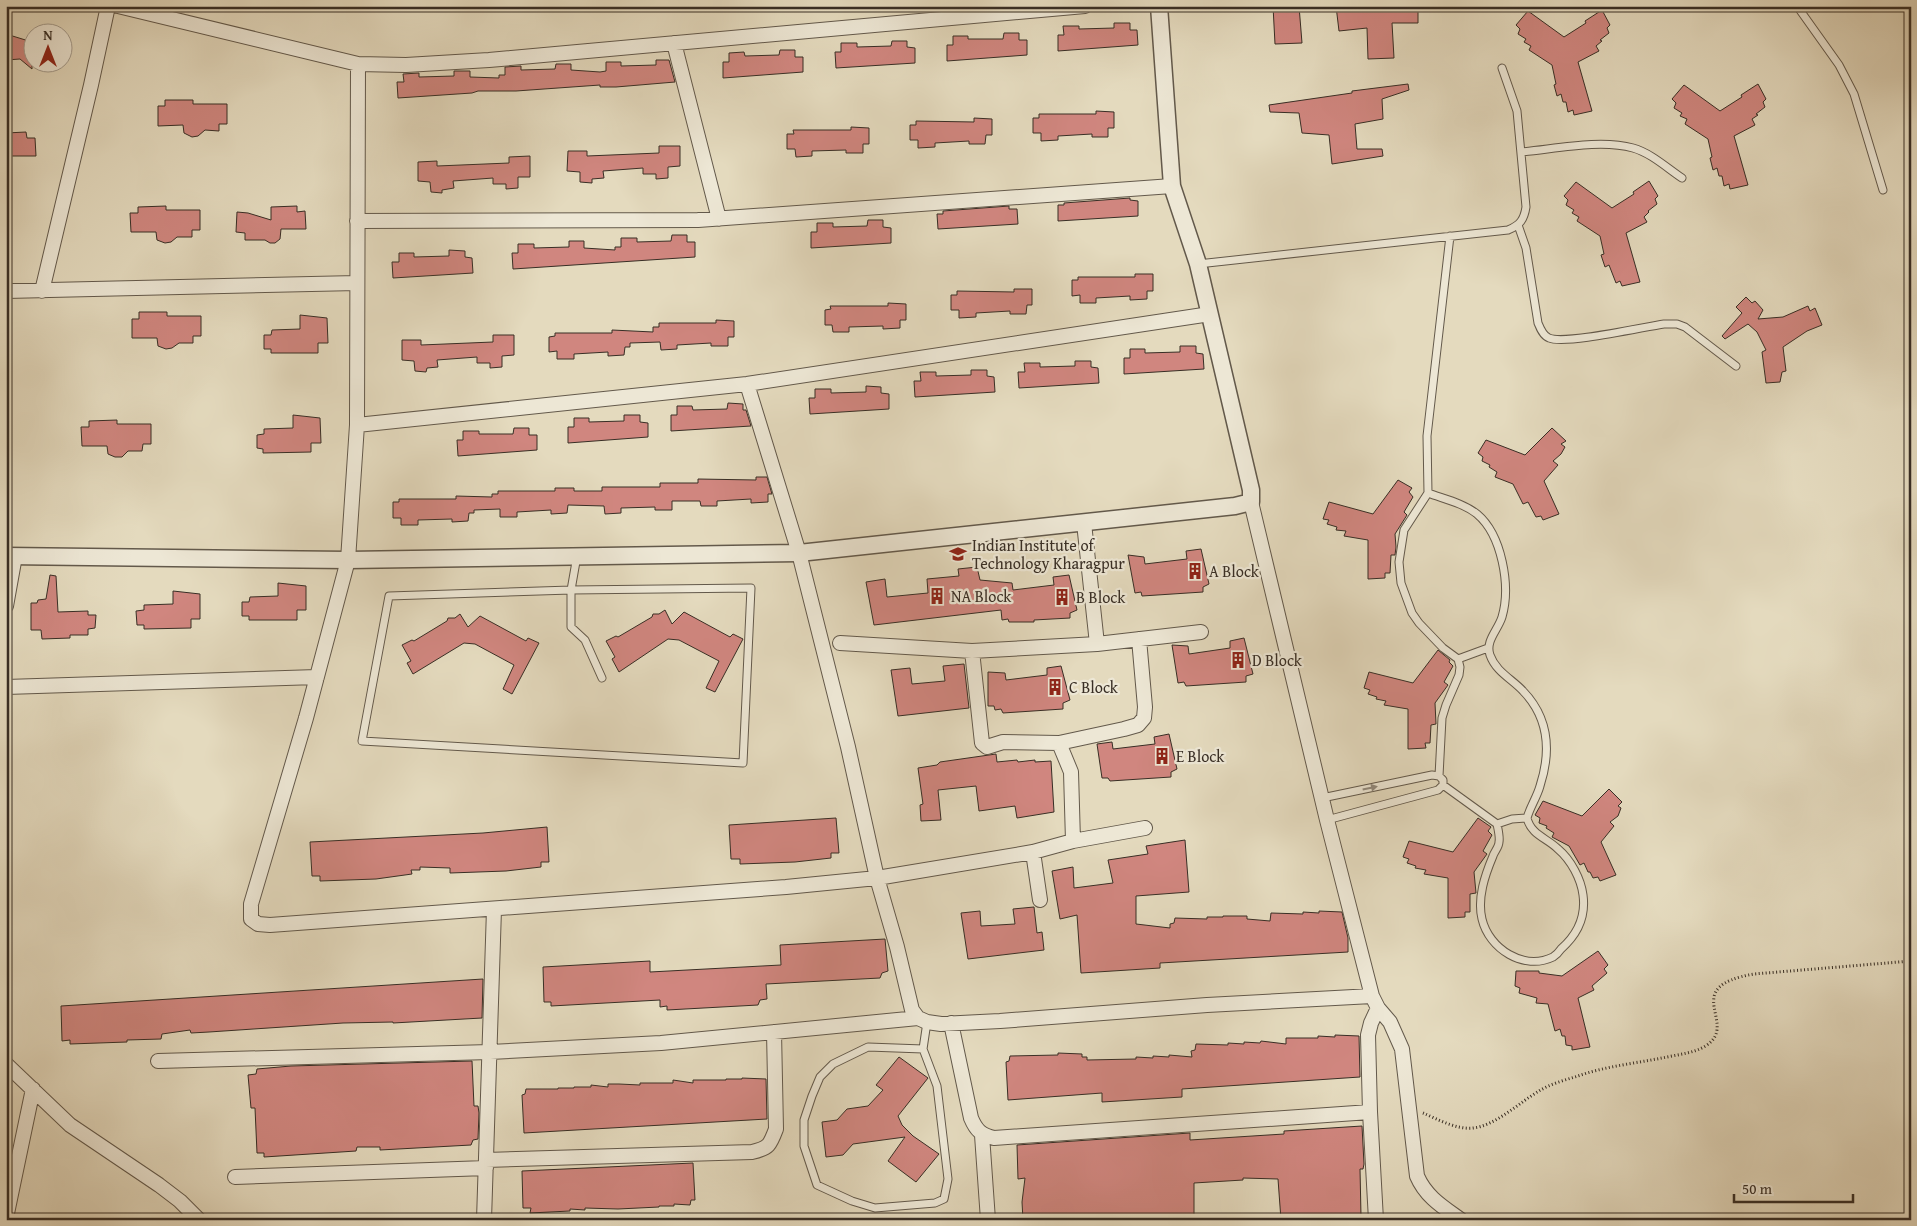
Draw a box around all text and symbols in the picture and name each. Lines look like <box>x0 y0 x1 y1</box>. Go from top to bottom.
north arrow <box>22 22 72 72</box>
text: N <box>43 25 53 45</box>
place label: Indian Institute of Technology Kharagpur <box>972 533 1125 575</box>
school or university icon: Indian Institute of Technology Kharagpur <box>948 544 968 564</box>
place label: A Block <box>1209 559 1260 583</box>
building icon: A Block <box>1185 561 1205 581</box>
place label: NA Block <box>951 584 1012 608</box>
place label: B Block <box>1076 585 1126 609</box>
building icon: NA Block <box>927 586 947 606</box>
building icon: B Block <box>1052 587 1072 607</box>
place label: D Block <box>1252 648 1303 672</box>
building icon: D Block <box>1228 650 1248 670</box>
place label: C Block <box>1069 675 1119 699</box>
building icon: C Block <box>1045 677 1065 697</box>
place label: E Block <box>1176 744 1225 768</box>
building icon: E Block <box>1152 746 1172 766</box>
one-way arrow <box>1362 784 1377 792</box>
scale bar <box>1734 1171 1853 1203</box>
text: 50 m <box>1742 1178 1773 1199</box>

